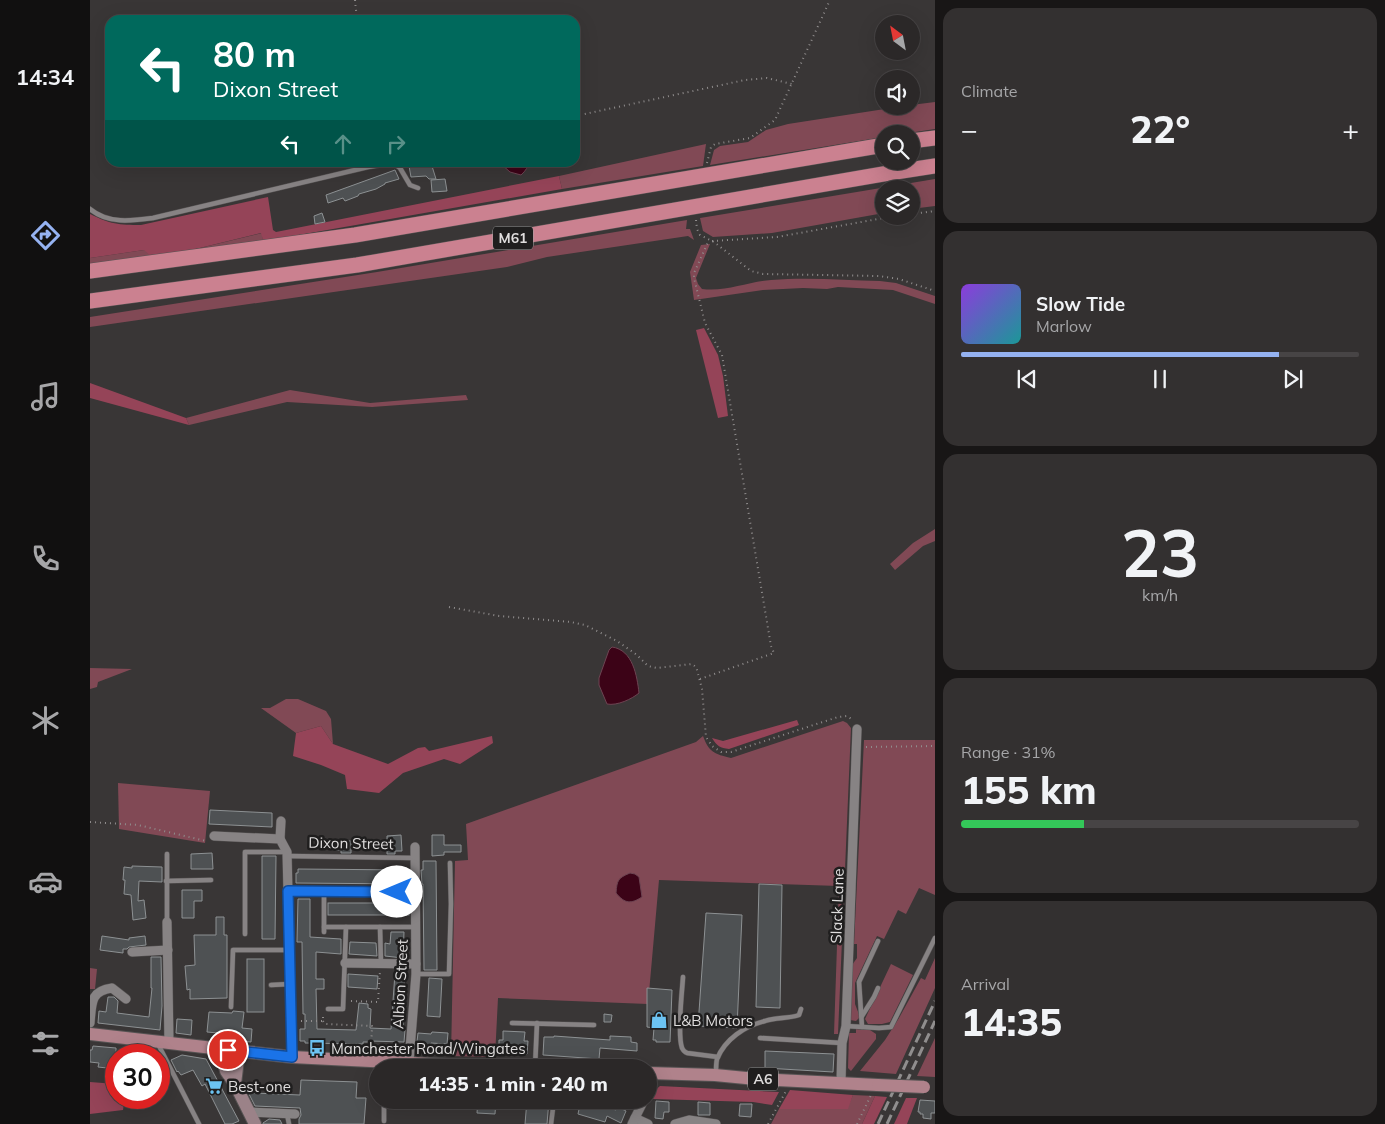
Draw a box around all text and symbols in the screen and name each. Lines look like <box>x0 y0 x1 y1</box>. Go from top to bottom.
north arrow <box>875 15 920 60</box>
map controls <box>875 15 920 225</box>
text: 80 m <box>213 32 296 76</box>
icon: left <box>130 35 195 100</box>
text: 14:34 <box>16 63 74 91</box>
button: sound <box>875 70 920 115</box>
text: Dixon Street <box>213 75 338 103</box>
text: Climate <box>961 81 1017 101</box>
text: 22° <box>1130 105 1190 153</box>
text: − <box>961 112 978 147</box>
text: + <box>1342 112 1359 147</box>
button: search <box>875 125 920 170</box>
icon: left <box>276 130 304 158</box>
icon: ahead <box>329 130 357 158</box>
icon: right <box>382 130 410 158</box>
button: layers <box>875 180 920 225</box>
icon: directions <box>28 218 63 253</box>
road number: M61 <box>493 227 533 250</box>
text: Slow Tide <box>1036 292 1125 316</box>
text: Marlow <box>1036 316 1092 336</box>
icon: previous <box>1013 365 1041 393</box>
icon: pause <box>1146 365 1174 393</box>
icon: next <box>1279 365 1307 393</box>
icon: music <box>28 379 63 414</box>
text: 23 <box>1121 512 1199 593</box>
icon: phone <box>28 541 63 576</box>
text: km/h <box>1142 585 1178 605</box>
icon: climate <box>28 703 63 738</box>
text: Range · 31% <box>961 742 1056 762</box>
text: 155 km <box>961 766 1097 814</box>
street label: Dixon Street <box>308 833 394 853</box>
icon: car <box>28 864 63 899</box>
position arrow <box>370 865 422 917</box>
street label: Slack Lane <box>826 868 848 944</box>
street label: Albion Street <box>388 939 412 1029</box>
text: Arrival <box>961 974 1010 994</box>
text: 14:35 <box>961 998 1062 1046</box>
shop icon: L&B Motors <box>649 1010 669 1030</box>
place label: L&B Motors <box>673 1011 753 1030</box>
icon: filters <box>28 1026 63 1061</box>
pin <box>207 1029 249 1071</box>
icon: arrive <box>214 1036 242 1064</box>
bus stop icon: Manchester Road/Wingates <box>307 1038 327 1058</box>
place label: Manchester Road/Wingates <box>331 1039 526 1058</box>
speed limit sign: 30 <box>105 1044 170 1109</box>
road number: A6 <box>748 1068 778 1090</box>
text: 14:35 · 1 min · 240 m <box>418 1072 608 1096</box>
supermarket icon: Best-one <box>204 1076 224 1096</box>
place label: Best-one <box>228 1077 291 1096</box>

